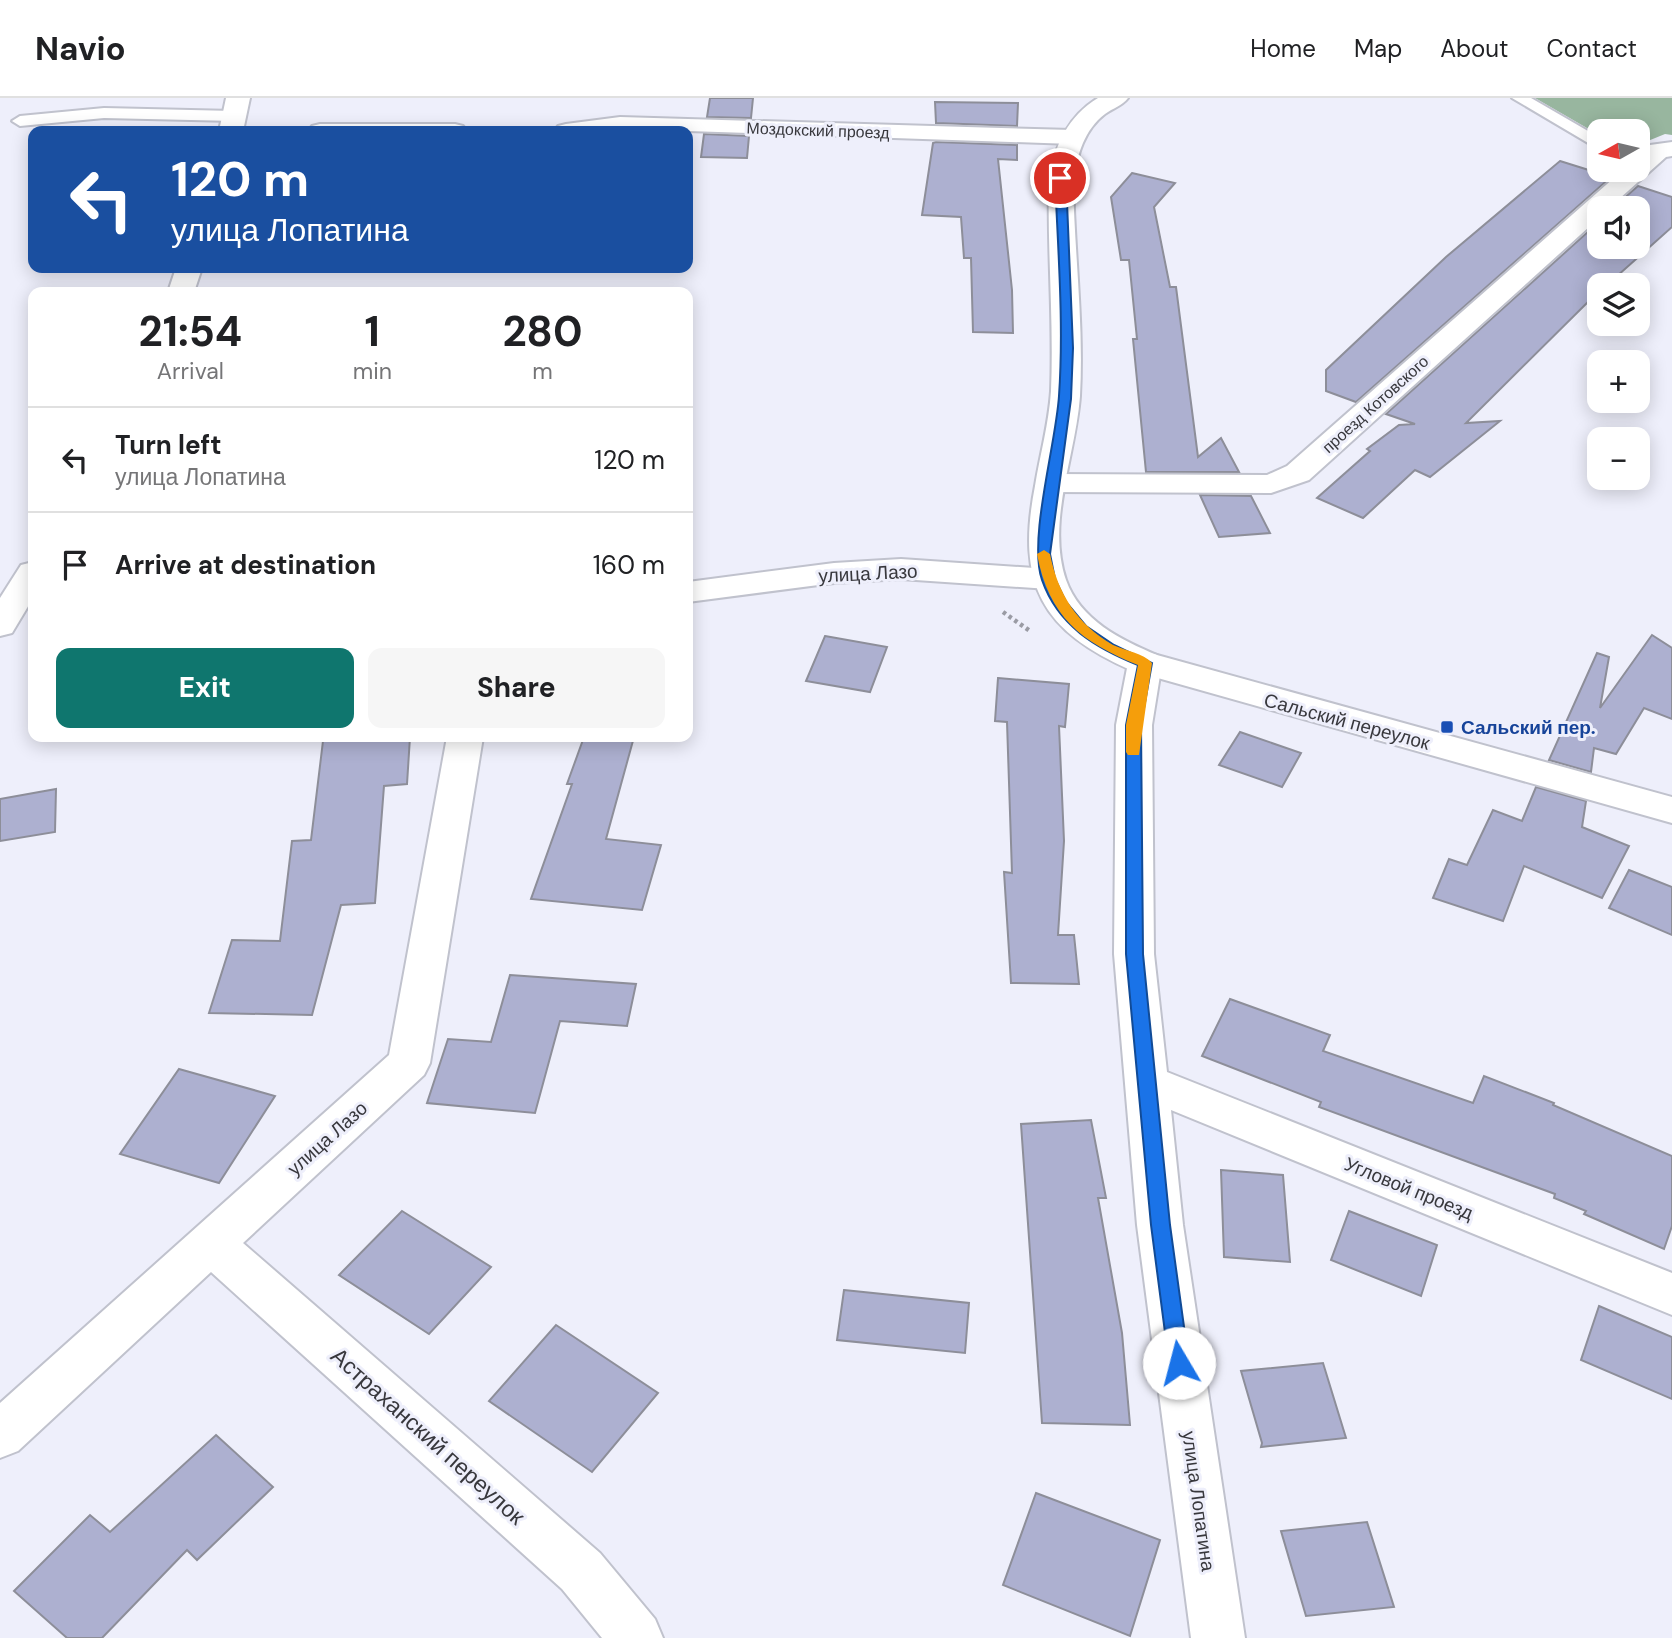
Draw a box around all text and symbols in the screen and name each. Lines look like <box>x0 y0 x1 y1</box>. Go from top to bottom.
text: Navio <box>35 27 126 70</box>
text: Home <box>1250 33 1316 64</box>
text: Map <box>1354 33 1402 64</box>
text: About <box>1440 33 1509 64</box>
text: Contact <box>1547 33 1637 64</box>
street label: Моздокский проезд <box>746 118 891 144</box>
north arrow <box>1587 119 1650 182</box>
map controls <box>1587 119 1650 490</box>
text: 120 m <box>171 147 309 211</box>
pin <box>1030 148 1090 208</box>
icon: left <box>56 154 147 245</box>
icon: arrive <box>1041 159 1079 197</box>
button: sound <box>1587 196 1650 259</box>
text: улица Лопатина <box>171 209 409 251</box>
button: layers <box>1587 273 1650 336</box>
text: 21:54 <box>139 304 242 359</box>
text: 1 <box>365 304 380 359</box>
text: 280 <box>502 304 582 359</box>
button: + <box>1587 350 1650 413</box>
street label: проезд Котовского <box>1318 351 1433 458</box>
text: Arrival <box>157 356 224 386</box>
text: min <box>353 356 392 386</box>
text: m <box>532 356 553 386</box>
button: − <box>1587 427 1650 490</box>
text: Turn left <box>115 428 222 462</box>
icon: left <box>56 441 94 479</box>
text: 120 m <box>594 443 665 477</box>
text: улица Лопатина <box>115 462 286 492</box>
icon: arrive <box>56 546 94 584</box>
text: Arrive at destination <box>115 548 376 582</box>
text: 160 m <box>593 548 665 582</box>
street label: улица Лазо <box>818 558 918 589</box>
button: Exit <box>56 648 354 728</box>
button: Share <box>368 648 665 728</box>
street label: Сальский переулок <box>1261 687 1433 756</box>
place label: Сальский пер. <box>1461 715 1596 740</box>
marker: Сальский пер. <box>1439 719 1455 735</box>
street label: улица Лазо <box>282 1096 373 1181</box>
street label: Угловой проезд <box>1341 1151 1477 1226</box>
position arrow <box>1142 1326 1216 1400</box>
street label: Астраханский переулок <box>325 1341 532 1532</box>
street label: улица Лопатина <box>1176 1429 1221 1573</box>

